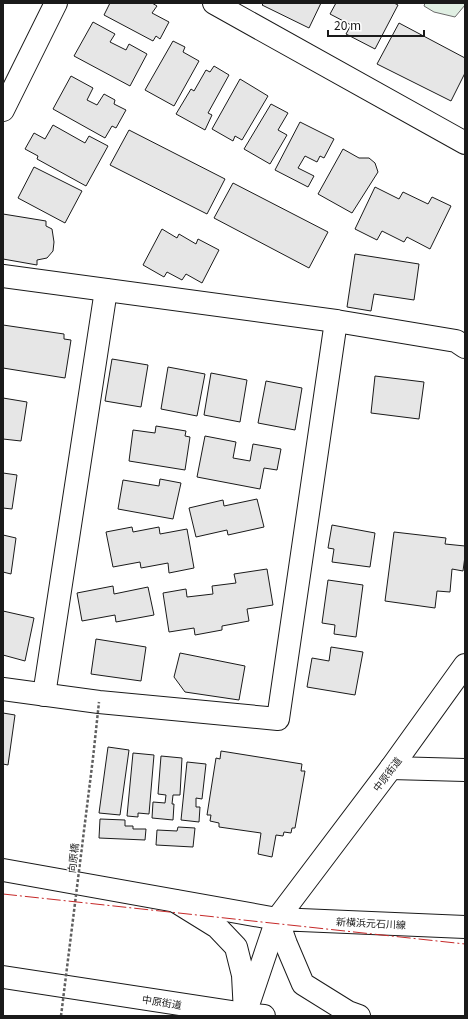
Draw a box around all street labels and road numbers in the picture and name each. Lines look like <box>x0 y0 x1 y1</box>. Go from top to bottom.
street label: 中原街道 <box>369 753 405 794</box>
street label: 向原橋 <box>63 842 82 874</box>
street label: 新横浜元石川線 <box>336 913 406 932</box>
street label: 中原街道 <box>141 991 183 1012</box>

